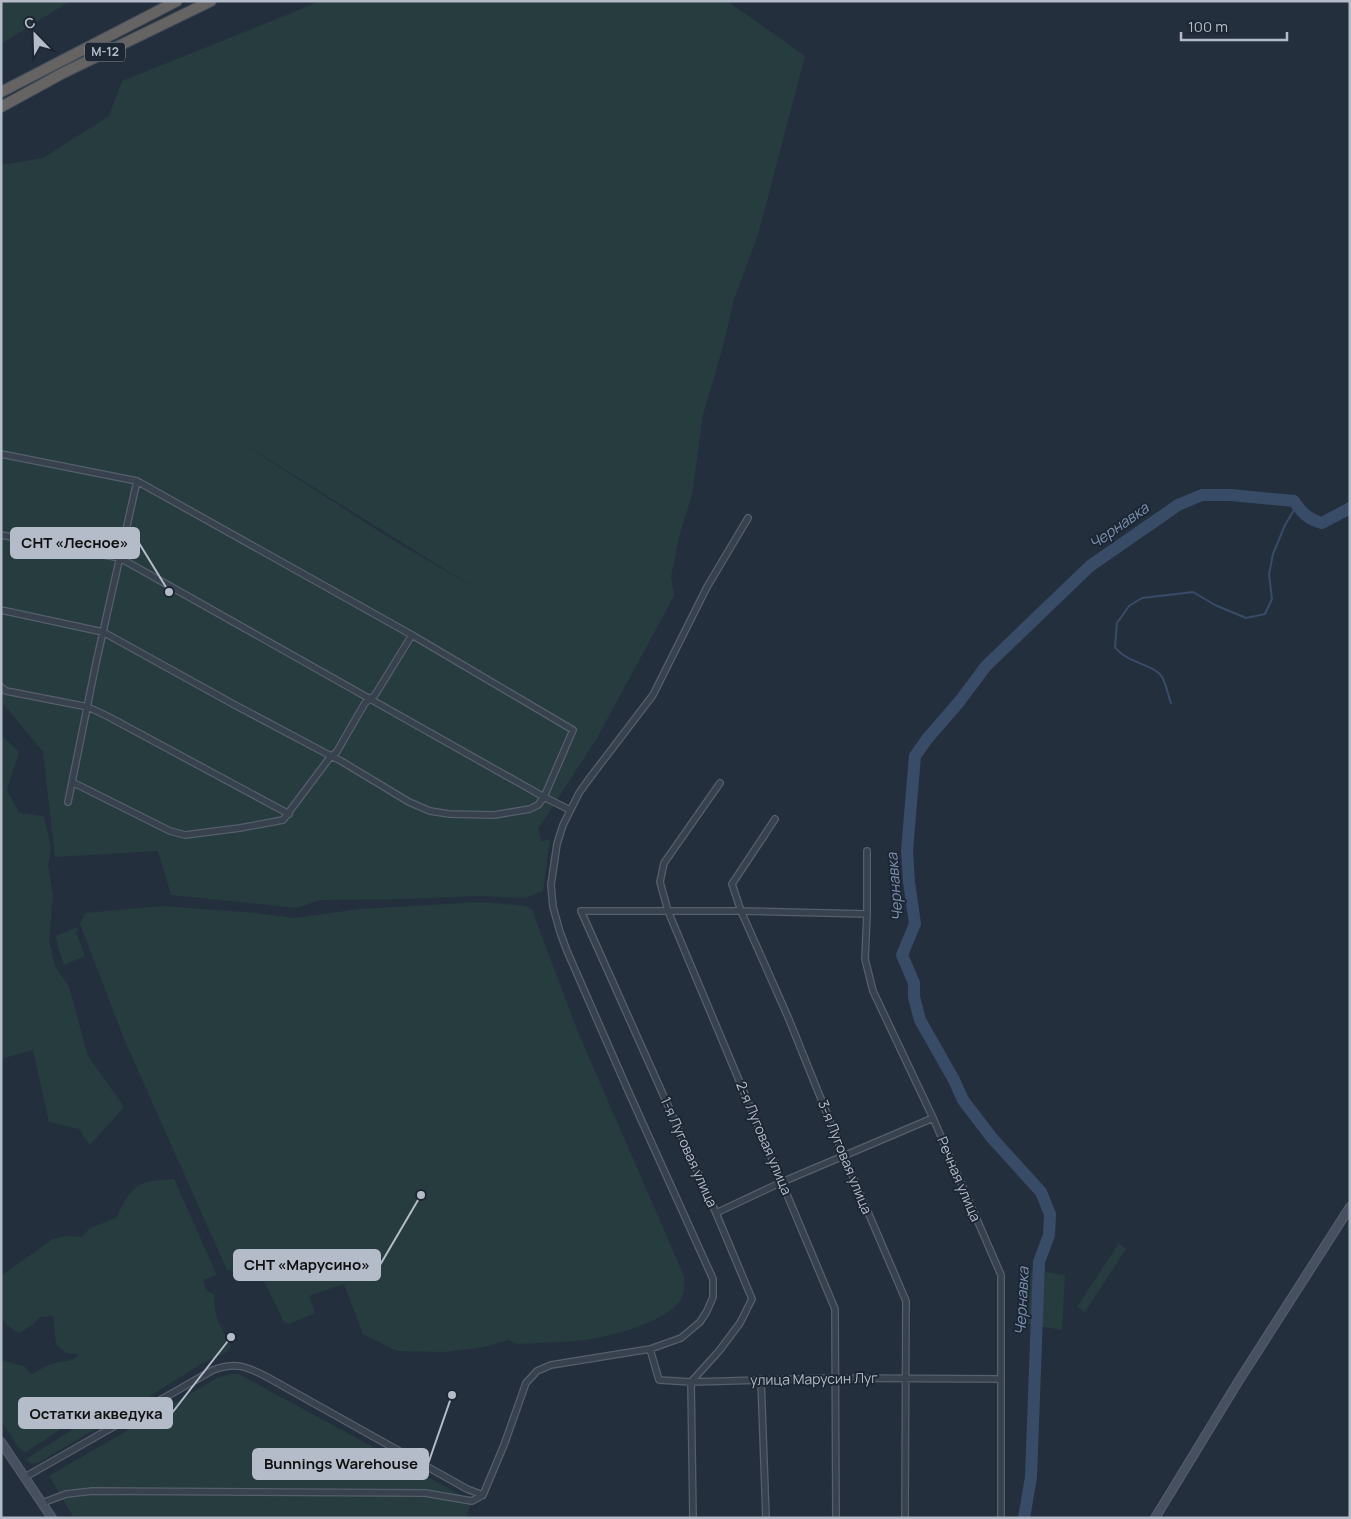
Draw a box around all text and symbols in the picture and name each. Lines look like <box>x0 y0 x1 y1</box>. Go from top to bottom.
north arrow <box>10 10 60 60</box>
scale bar <box>1181 10 1287 42</box>
text: С <box>21 12 38 33</box>
text: 100 m <box>1188 16 1228 37</box>
road number: М-12 <box>85 42 125 62</box>
water label: Чернавка <box>1085 497 1153 554</box>
callout: СНТ «Лесное» <box>11 528 139 558</box>
text: СНТ «Лесное» <box>21 532 129 553</box>
water label: Чернавка <box>881 851 908 922</box>
street label: 2-я Луговая улица <box>732 1078 797 1197</box>
street label: 1-я Луговая улица <box>657 1094 722 1210</box>
street label: 3-я Луговая улица <box>814 1097 877 1217</box>
street label: Речная улица <box>933 1133 986 1224</box>
callout: СНТ «Марусино» <box>234 1250 380 1280</box>
text: СНТ «Марусино» <box>244 1254 370 1275</box>
water label: Чернавка <box>1009 1266 1034 1336</box>
street label: улица Марусин Луг <box>750 1368 878 1389</box>
callout: Остатки акведука <box>19 1398 172 1428</box>
text: Остатки акведука <box>29 1403 163 1424</box>
callout: Bunnings Warehouse <box>253 1449 428 1479</box>
text: Bunnings Warehouse <box>264 1453 418 1474</box>

